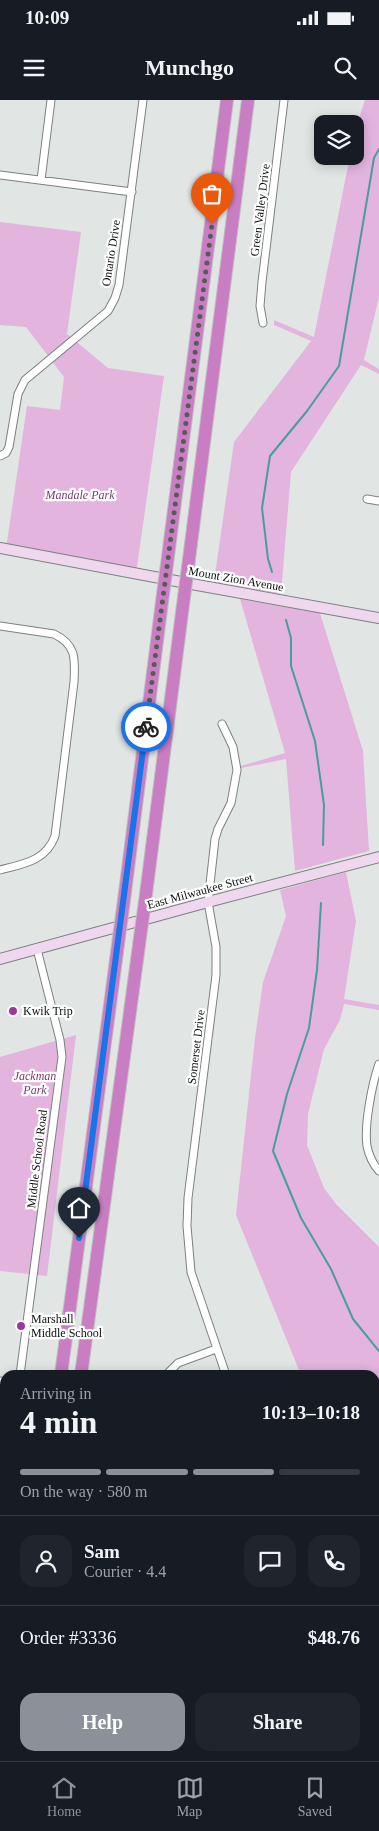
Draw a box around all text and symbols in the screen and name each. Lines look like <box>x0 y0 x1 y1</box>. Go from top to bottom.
text: 10:09 <box>25 7 69 28</box>
icon: menu <box>20 54 48 82</box>
icon: search <box>331 54 359 82</box>
text: Munchgo <box>145 55 234 80</box>
map controls <box>314 115 364 165</box>
button: layers <box>314 115 364 165</box>
street label: Green Valley Drive <box>247 163 273 257</box>
pin <box>191 173 233 224</box>
icon: bag <box>198 180 226 208</box>
street label: Ontario Drive <box>99 219 123 287</box>
park label: Mandale Park <box>45 488 115 502</box>
street label: Mount Zion Avenue <box>187 564 285 594</box>
courier <box>121 702 171 752</box>
icon: bike <box>132 713 160 741</box>
street label: East Milwaukee Street <box>146 870 255 912</box>
place label: Kwik Trip <box>23 1004 73 1018</box>
marker: Kwik Trip <box>7 1005 19 1017</box>
street label: Somerset Drive <box>184 1009 208 1085</box>
park label: Jackman Park <box>14 1069 56 1097</box>
street label: Middle School Road <box>24 1109 50 1209</box>
pin <box>58 1187 100 1238</box>
icon: home <box>65 1194 93 1222</box>
place label: Marshall Middle School <box>31 1312 103 1340</box>
marker: Marshall Middle School <box>15 1320 27 1332</box>
text: Arriving in <box>20 1385 92 1402</box>
text: 10:13–10:18 <box>262 1402 360 1423</box>
text: 4 min <box>20 1404 97 1440</box>
text: On the way · 580 m <box>20 1483 148 1500</box>
button: person <box>20 1535 72 1587</box>
button: chat <box>244 1535 296 1587</box>
button: phone <box>308 1535 360 1587</box>
text: Sam <box>84 1541 120 1562</box>
text: Courier · 4.4 <box>84 1563 166 1580</box>
text: Order #3336 <box>20 1627 117 1648</box>
text: $48.76 <box>308 1627 360 1648</box>
button: Help <box>20 1693 185 1751</box>
button: Share <box>195 1693 360 1751</box>
tab: Home <box>47 1774 81 1820</box>
tab: Map <box>176 1774 204 1820</box>
tab: Saved <box>298 1774 332 1820</box>

